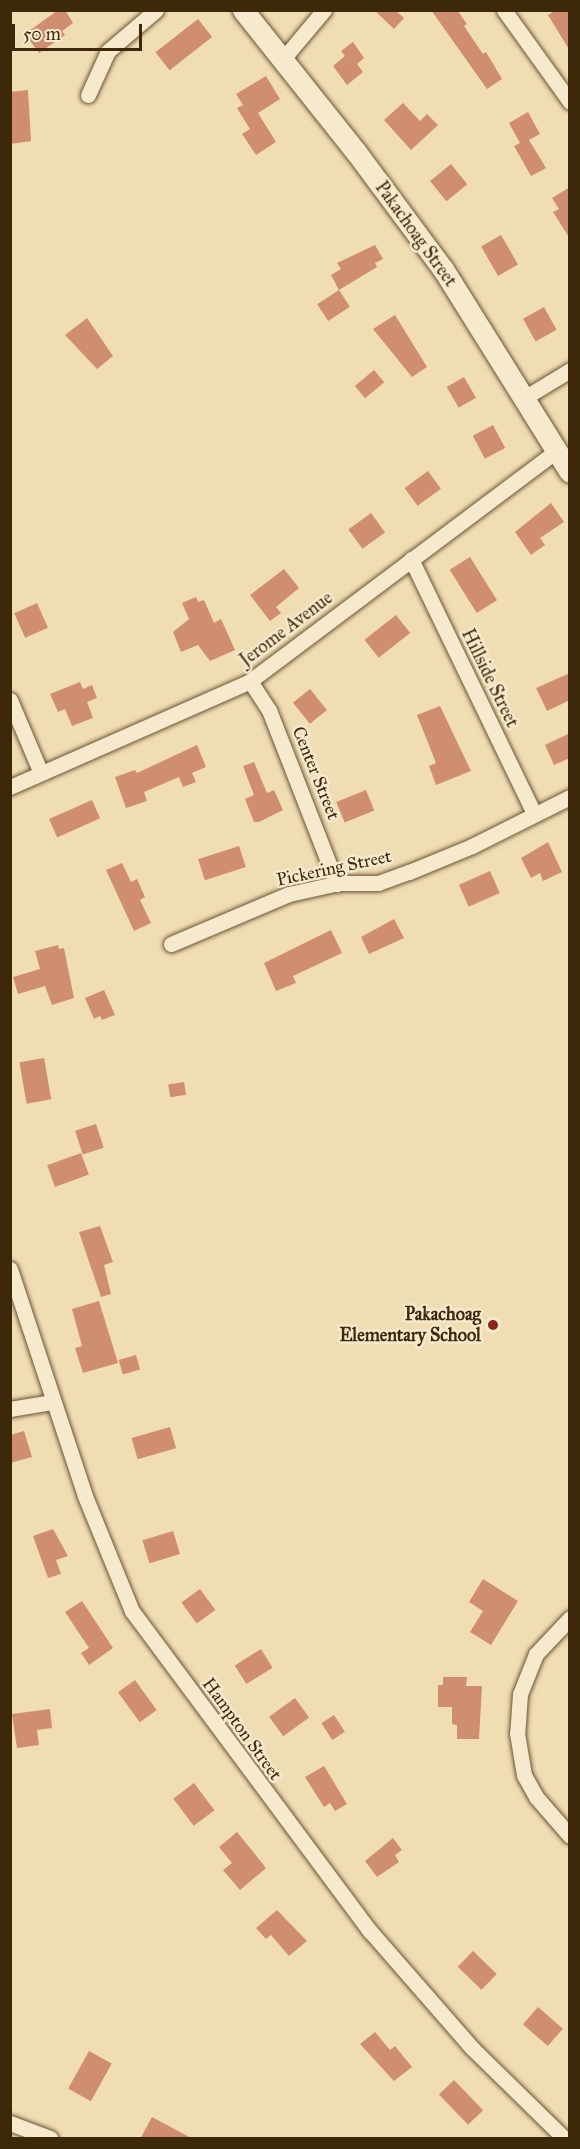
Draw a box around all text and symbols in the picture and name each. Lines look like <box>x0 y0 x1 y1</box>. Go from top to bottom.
scale bar <box>15 12 146 50</box>
text: 50 m <box>23 23 61 45</box>
street label: Pakachoag Street <box>371 177 461 291</box>
street label: Jerome Avenue <box>235 587 337 671</box>
street label: Hillside Street <box>457 625 523 731</box>
street label: Center Street <box>288 723 344 823</box>
street label: Pickering Street <box>275 845 393 891</box>
place label: Pakachoag Elementary School <box>339 1304 481 1346</box>
marker: Pakachoag Elementary School <box>486 1318 500 1332</box>
street label: Hampton Street <box>198 1674 286 1784</box>

